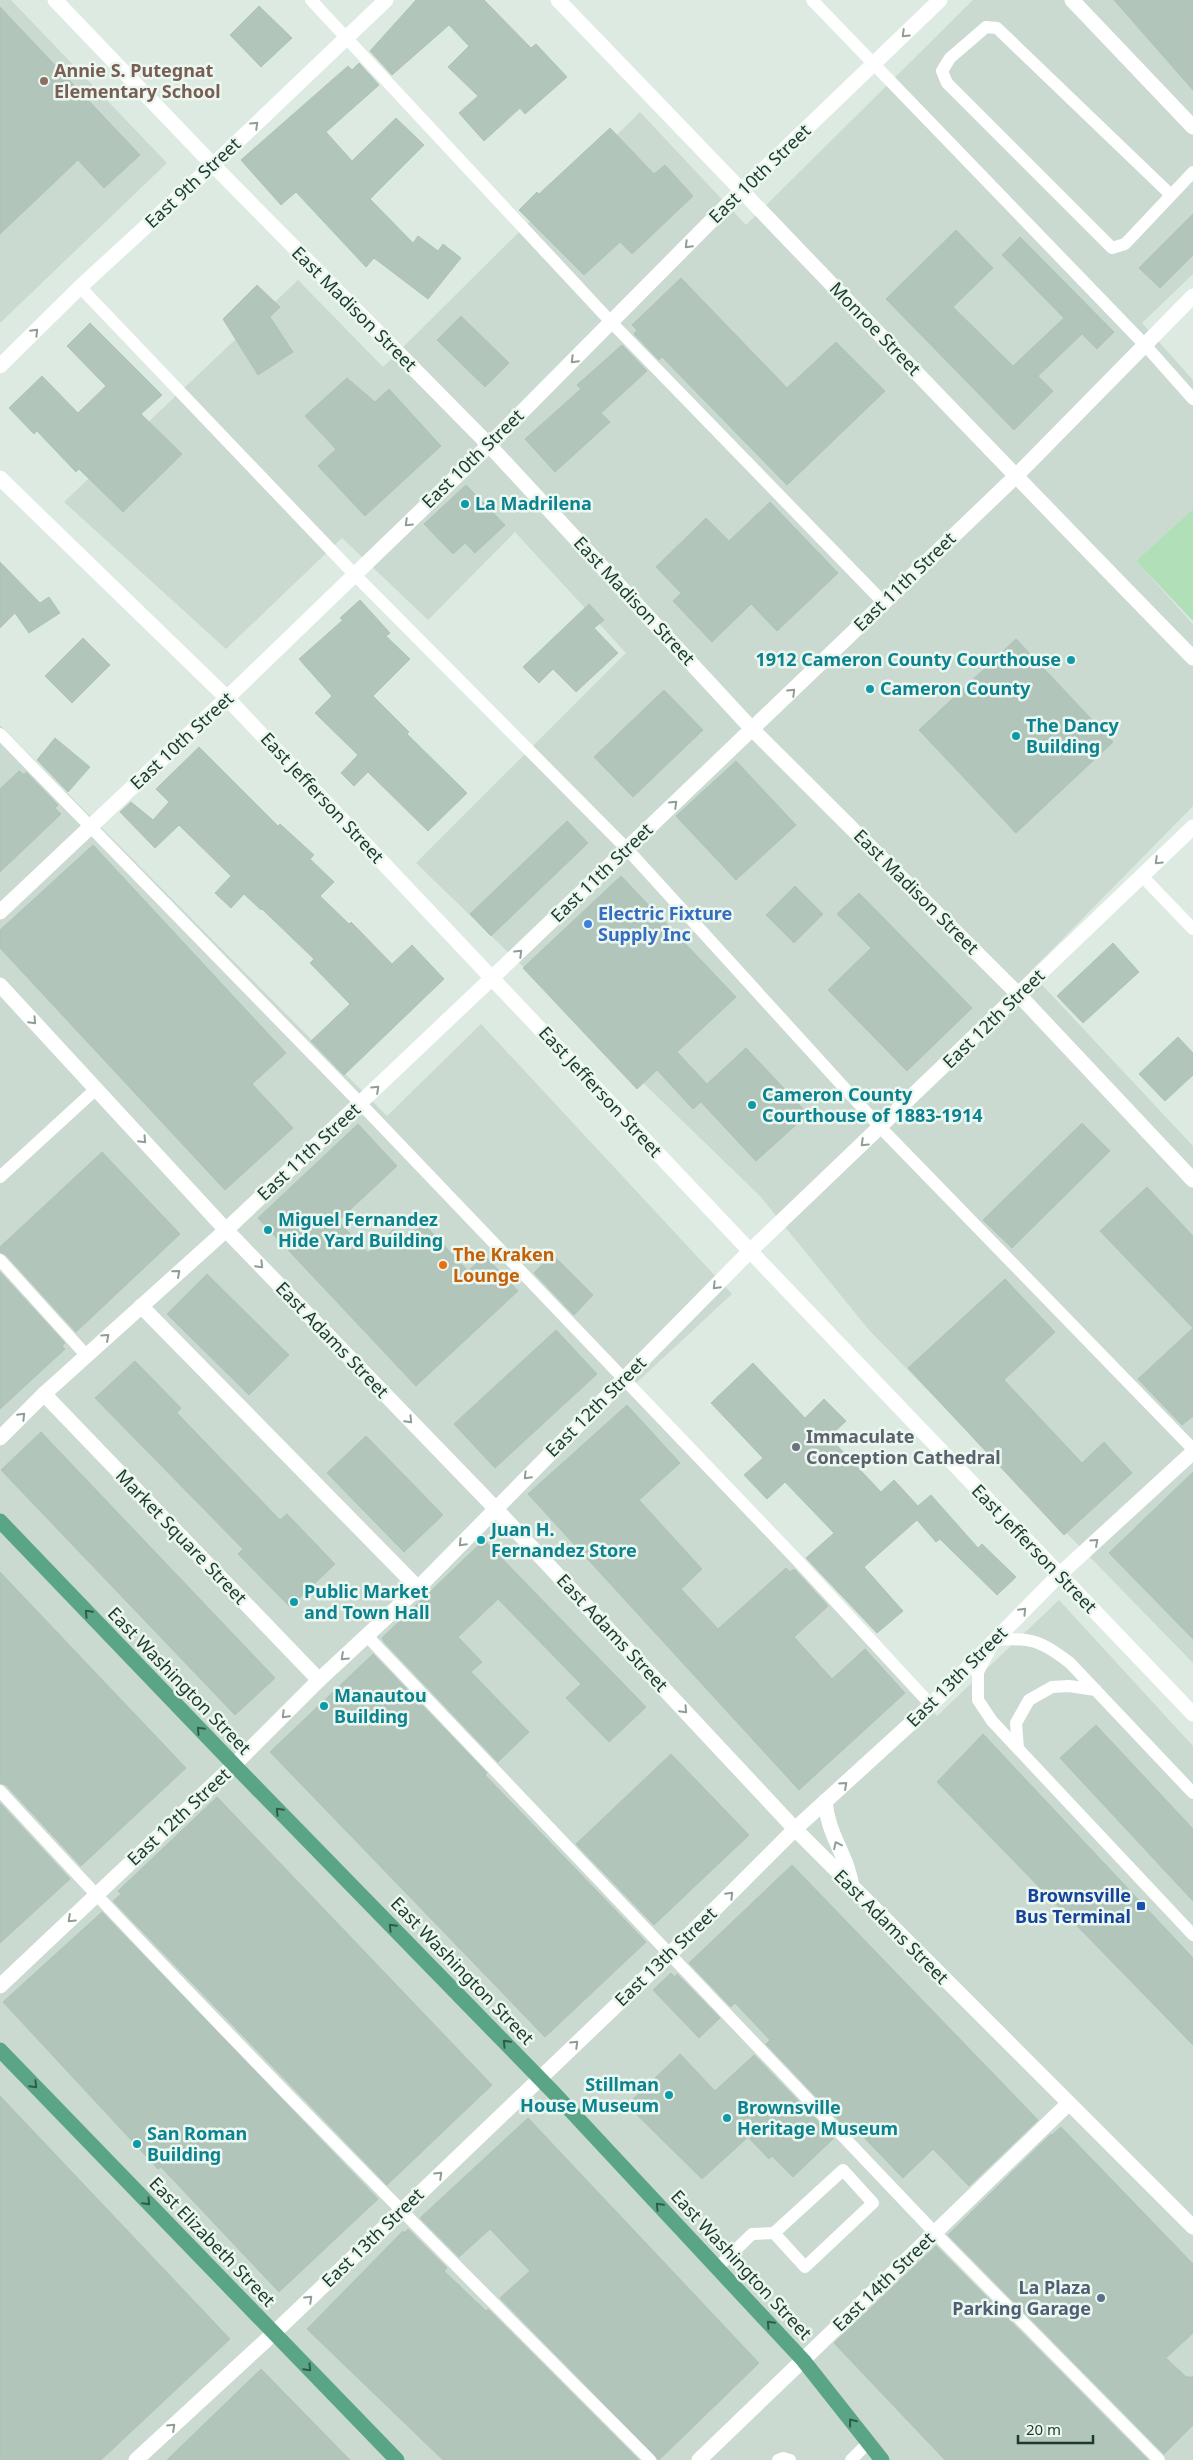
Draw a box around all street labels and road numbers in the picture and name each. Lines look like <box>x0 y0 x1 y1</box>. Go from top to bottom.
street label: East 10th Street <box>703 118 816 228</box>
street label: East 9th Street <box>139 131 246 233</box>
street label: East Madison Street <box>287 241 423 376</box>
street label: Monroe Street <box>825 276 927 381</box>
street label: East 10th Street <box>416 403 529 513</box>
street label: East 11th Street <box>848 526 961 636</box>
street label: East Madison Street <box>569 531 701 670</box>
street label: East 10th Street <box>124 686 239 794</box>
street label: East Jefferson Street <box>256 727 390 868</box>
street label: East 11th Street <box>545 817 658 927</box>
street label: East Madison Street <box>849 824 985 959</box>
street label: East 12th Street <box>937 963 1050 1073</box>
street label: East Jefferson Street <box>534 1021 668 1162</box>
street label: East 11th Street <box>251 1097 366 1205</box>
street label: East Adams Street <box>271 1276 395 1403</box>
street label: East 12th Street <box>540 1350 651 1462</box>
street label: Market Square Street <box>111 1464 253 1609</box>
street label: East Jefferson Street <box>967 1479 1103 1618</box>
street label: East Adams Street <box>552 1568 674 1697</box>
street label: East Washington Street <box>103 1601 257 1760</box>
street label: East 13th Street <box>901 1620 1012 1732</box>
street label: East 12th Street <box>121 1762 236 1870</box>
street label: East Adams Street <box>829 1864 955 1989</box>
street label: East Washington Street <box>386 1891 540 2050</box>
street label: East 13th Street <box>609 1901 722 2011</box>
street label: East Elizabeth Street <box>145 2171 281 2312</box>
street label: East 13th Street <box>316 2182 429 2292</box>
street label: East Washington Street <box>666 2184 818 2345</box>
street label: East 14th Street <box>827 2226 940 2336</box>

